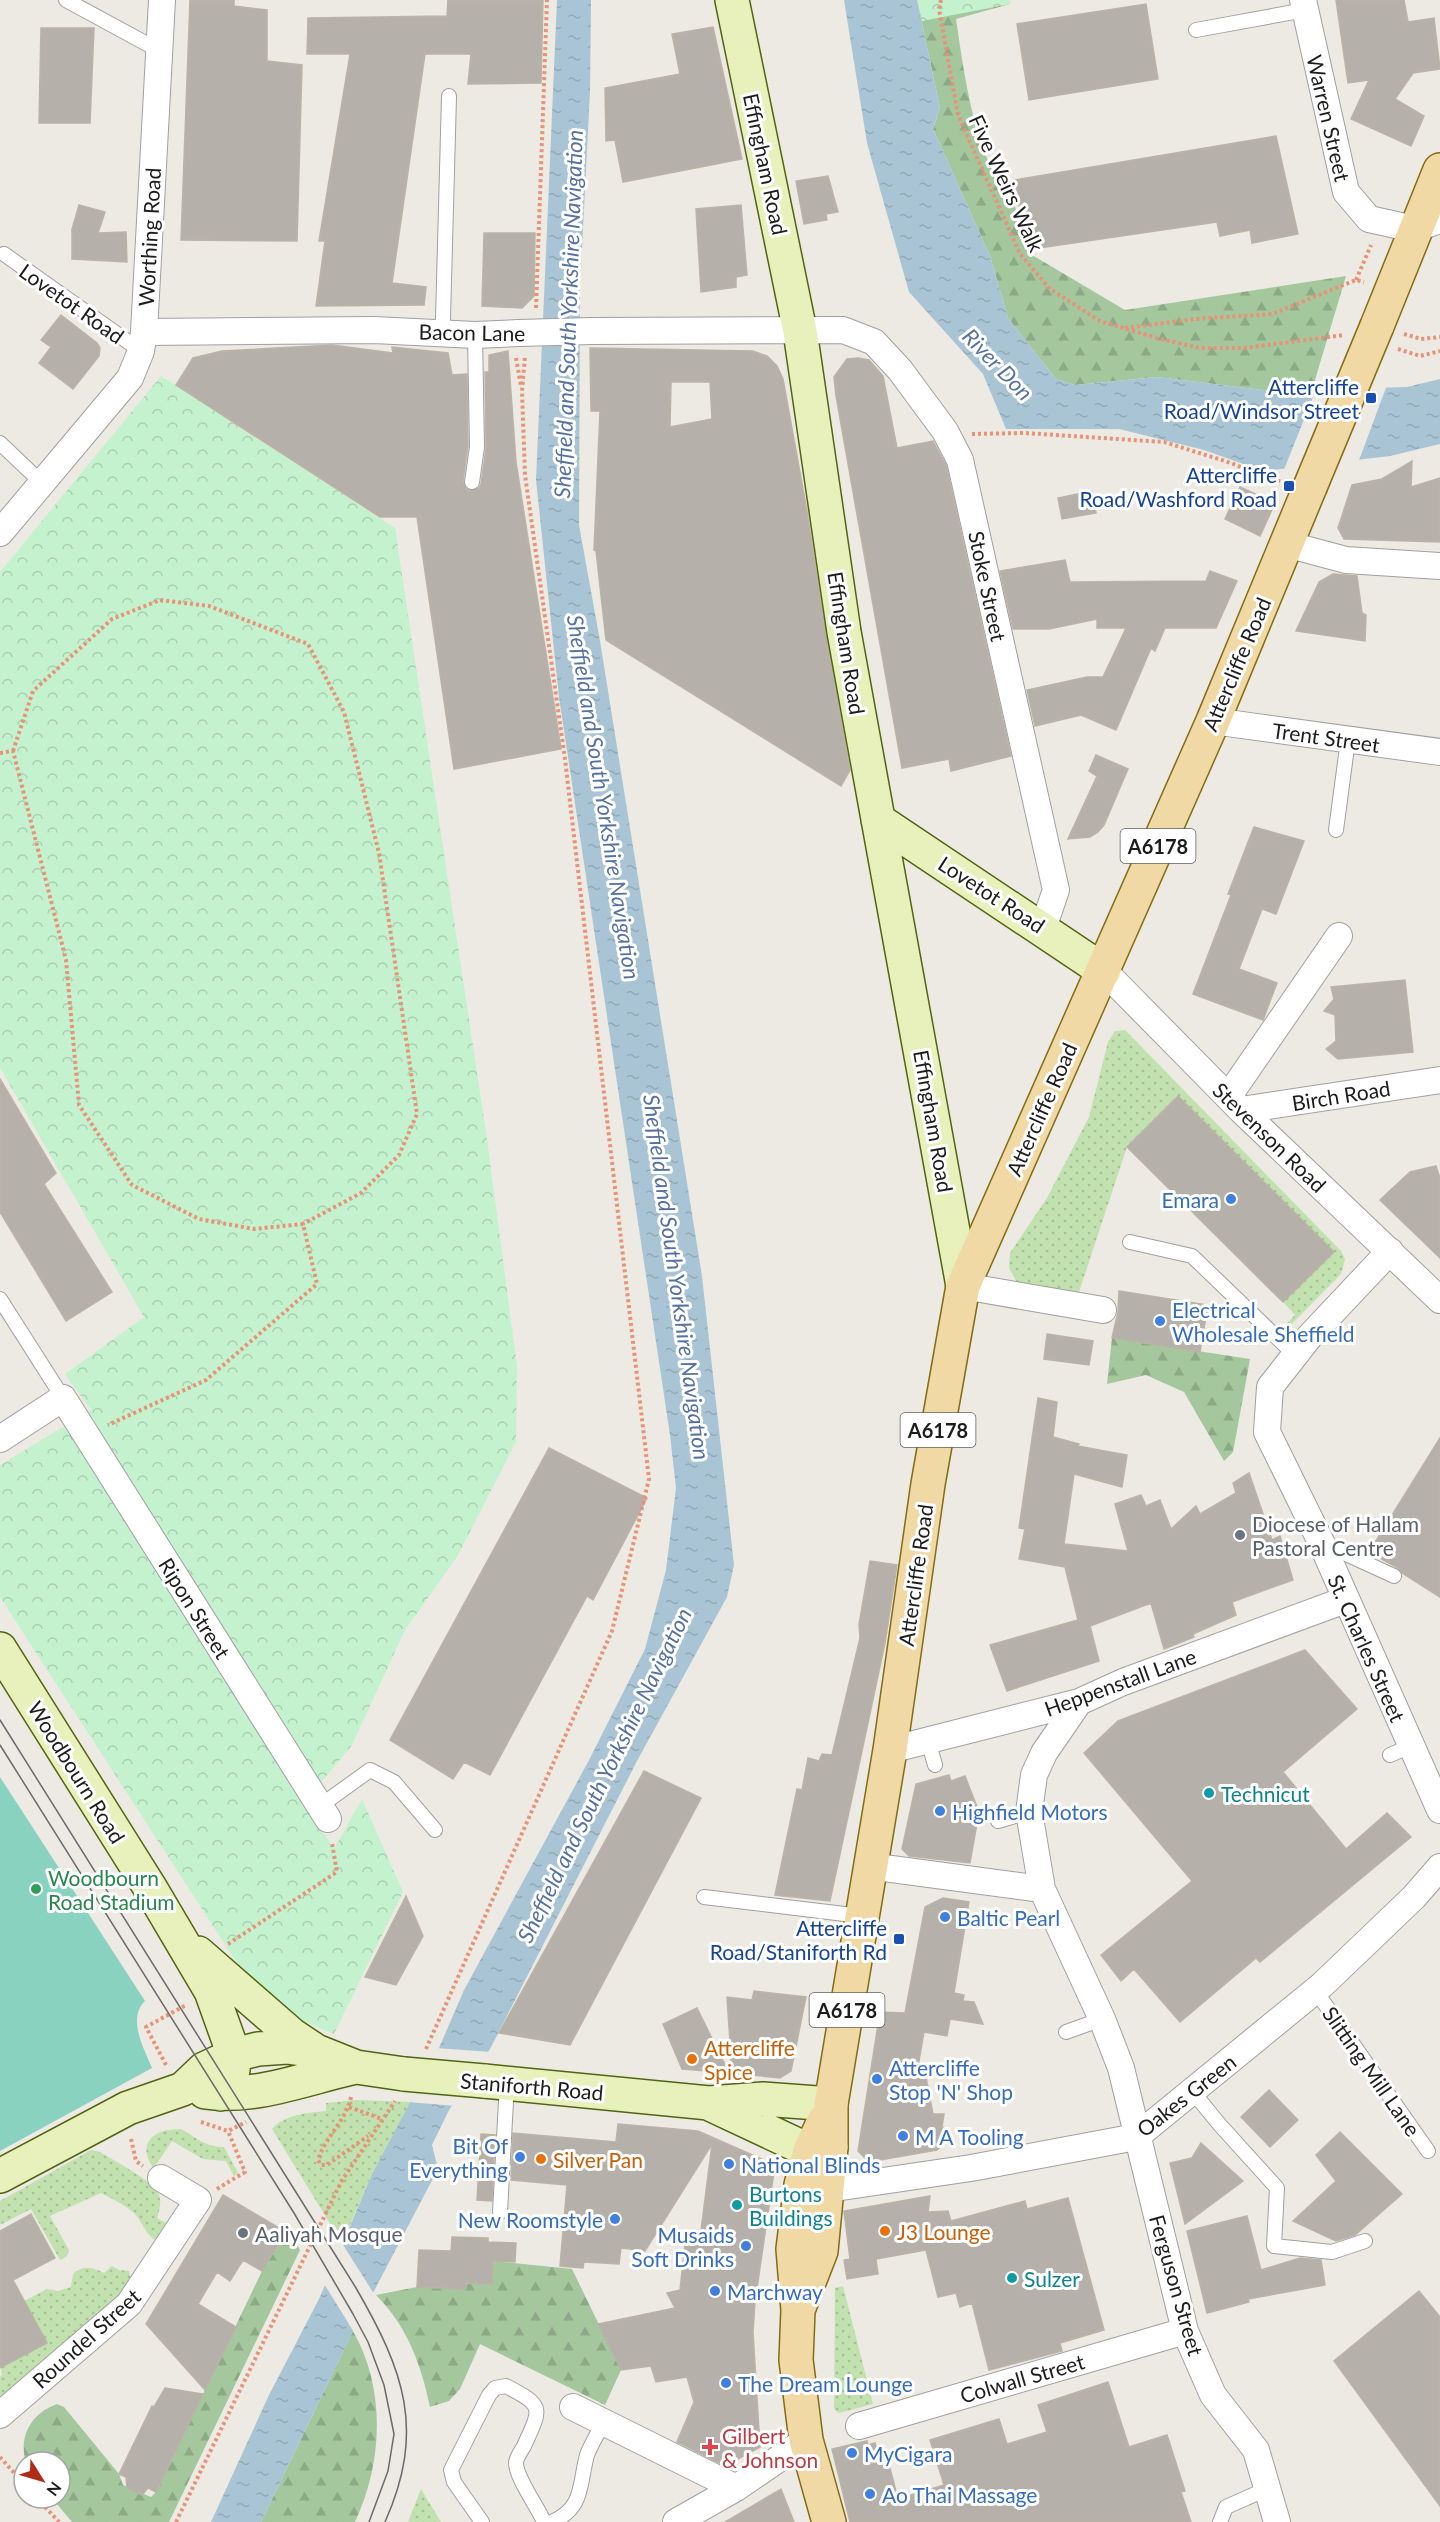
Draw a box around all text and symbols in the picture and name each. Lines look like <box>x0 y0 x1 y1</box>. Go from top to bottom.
street label: Warren Street <box>1302 52 1356 184</box>
street label: Effingham Road <box>739 91 793 237</box>
street label: Five Weirs Walk <box>964 110 1050 256</box>
water label: Sheffield and South Yorkshire Navigation <box>548 129 588 499</box>
street label: Worthing Road <box>133 167 165 307</box>
street label: Lovetot Road <box>15 258 129 348</box>
street label: Bacon Lane <box>418 319 526 345</box>
water label: River Don <box>957 322 1039 406</box>
place label: Attercliffe Road/Windsor Street <box>1164 374 1359 423</box>
marker: Attercliffe Road/Windsor Street <box>1364 391 1378 405</box>
place label: Attercliffe Road/Washford Road <box>1079 462 1277 511</box>
marker: Attercliffe Road/Washford Road <box>1282 479 1296 493</box>
street label: Stoke Street <box>964 529 1012 644</box>
street label: Effingham Road <box>823 570 871 716</box>
street label: Attercliffe Road <box>1197 593 1275 735</box>
water label: Sheffield and South Yorkshire Navigation <box>562 613 646 981</box>
street label: Trent Street <box>1271 717 1382 757</box>
road number: A6178 <box>1120 829 1196 863</box>
street label: Lovetot Road <box>934 850 1050 938</box>
street label: Attercliffe Road <box>1001 1039 1081 1179</box>
street label: Effingham Road <box>909 1048 959 1194</box>
street label: Birch Road <box>1290 1075 1392 1115</box>
street label: Stevenson Road <box>1208 1077 1332 1197</box>
water label: Sheffield and South Yorkshire Navigation <box>638 1093 716 1461</box>
place label: Emara <box>1162 1187 1219 1212</box>
marker: Emara <box>1224 1192 1238 1206</box>
place label: Electrical Wholesale Sheffield <box>1172 1297 1355 1346</box>
marker: Electrical Wholesale Sheffield <box>1153 1314 1167 1328</box>
road number: A6178 <box>900 1413 976 1447</box>
street label: Attercliffe Road <box>893 1503 937 1647</box>
place label: Diocese of Hallam Pastoral Centre <box>1252 1511 1419 1560</box>
marker: Diocese of Hallam Pastoral Centre <box>1233 1528 1247 1542</box>
street label: Ripon Street <box>154 1553 236 1663</box>
street label: St. Charles Street <box>1323 1571 1411 1726</box>
water label: Sheffield and South Yorkshire Navigation <box>511 1603 697 1947</box>
street label: Heppenstall Lane <box>1041 1643 1199 1721</box>
street label: Woodbourn Road <box>23 1696 131 1848</box>
place label: Technicut <box>1221 1781 1310 1806</box>
marker: Technicut <box>1202 1786 1216 1800</box>
place label: Highfield Motors <box>952 1799 1108 1824</box>
marker: Highfield Motors <box>933 1804 947 1818</box>
place label: Woodbourn Road Stadium <box>48 1865 175 1914</box>
marker: Woodbourn Road Stadium <box>29 1882 43 1896</box>
place label: Baltic Pearl <box>957 1905 1060 1930</box>
marker: Baltic Pearl <box>938 1910 952 1924</box>
place label: Attercliffe Road/Staniforth Rd <box>710 1915 887 1964</box>
marker: Attercliffe Road/Staniforth Rd <box>892 1932 906 1946</box>
road number: A6178 <box>810 1993 884 2027</box>
street label: Slitting Mill Lane <box>1318 2001 1426 2141</box>
place label: Attercliffe Spice <box>704 2035 795 2084</box>
street label: Oakes Green <box>1131 2049 1241 2141</box>
marker: Attercliffe Spice <box>685 2052 699 2066</box>
place label: Attercliffe Stop 'N' Shop <box>889 2055 1013 2104</box>
street label: Staniforth Road <box>459 2067 605 2105</box>
marker: Attercliffe Stop 'N' Shop <box>870 2072 884 2086</box>
place label: M A Tooling <box>915 2124 1024 2149</box>
marker: M A Tooling <box>896 2129 910 2143</box>
place label: Bit Of Everything <box>409 2133 509 2182</box>
place label: Silver Pan <box>553 2147 643 2172</box>
marker: Bit Of Everything <box>513 2150 527 2164</box>
marker: Silver Pan <box>534 2152 548 2166</box>
place label: National Blinds <box>741 2152 880 2177</box>
marker: National Blinds <box>722 2157 736 2171</box>
place label: Burtons Buildings <box>749 2181 833 2230</box>
marker: Burtons Buildings <box>730 2198 744 2212</box>
place label: New Roomstyle <box>458 2207 603 2232</box>
marker: New Roomstyle <box>608 2212 622 2226</box>
street label: Ferguson Street <box>1145 2212 1209 2359</box>
place label: J3 Lounge <box>897 2219 991 2244</box>
place label: Aaliyah Mosque <box>255 2221 403 2246</box>
place label: Musaids Soft Drinks <box>631 2222 734 2271</box>
marker: J3 Lounge <box>878 2224 892 2238</box>
marker: Aaliyah Mosque <box>236 2226 250 2240</box>
marker: Musaids Soft Drinks <box>739 2239 753 2253</box>
place label: Sulzer <box>1024 2266 1080 2291</box>
marker: Sulzer <box>1005 2271 1019 2285</box>
place label: Marchway <box>727 2279 823 2304</box>
street label: Roundel Street <box>27 2283 145 2393</box>
marker: Marchway <box>708 2284 722 2298</box>
street label: Colwall Street <box>957 2348 1087 2408</box>
place label: The Dream Lounge <box>738 2371 913 2396</box>
marker: The Dream Lounge <box>719 2376 733 2390</box>
place label: Gilbert & Johnson <box>722 2423 818 2472</box>
marker: Gilbert & Johnson <box>703 2440 717 2454</box>
place label: MyCigara <box>864 2441 952 2466</box>
marker: MyCigara <box>845 2446 859 2460</box>
north arrow <box>12 2450 72 2510</box>
text: N <box>43 2479 66 2500</box>
place label: Ao Thai Massage <box>882 2482 1037 2507</box>
marker: Ao Thai Massage <box>863 2487 877 2501</box>

